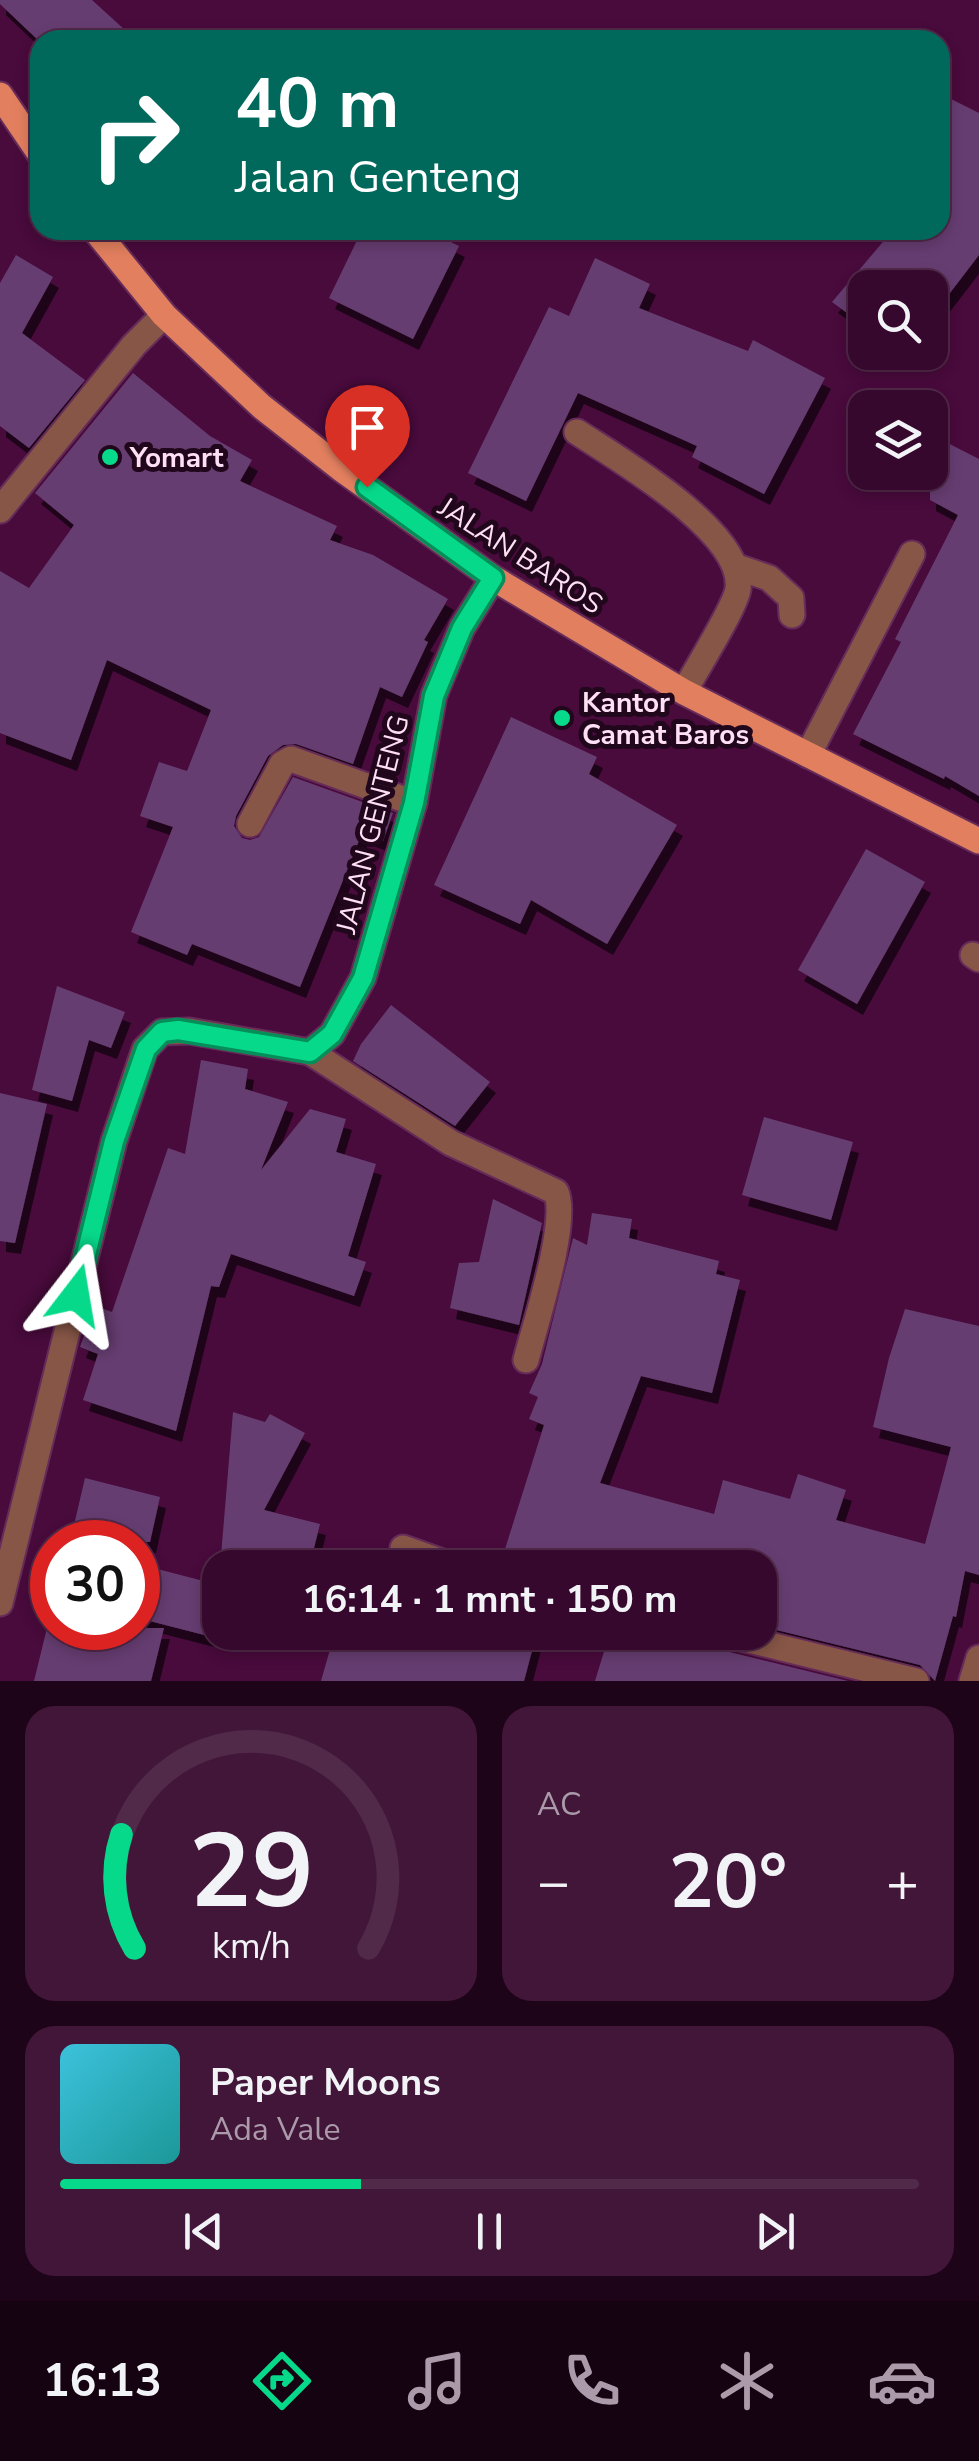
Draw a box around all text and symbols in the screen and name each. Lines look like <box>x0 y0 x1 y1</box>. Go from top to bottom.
text: 40 m <box>235 56 399 152</box>
icon: right <box>70 70 200 200</box>
text: Jalan Genteng <box>235 147 521 208</box>
map controls <box>848 270 948 490</box>
button: search <box>848 270 948 370</box>
pin <box>325 385 410 488</box>
button: layers <box>848 390 948 490</box>
icon: arrive <box>340 400 395 455</box>
place label: Yomart <box>129 439 224 477</box>
marker: Yomart <box>99 446 121 468</box>
street label: JALAN BAROS <box>430 488 610 623</box>
place label: Kantor Camat Baros <box>582 684 749 754</box>
marker: Kantor Camat Baros <box>551 707 573 729</box>
street label: JALAN GENTENG <box>327 711 419 939</box>
position arrow <box>24 1243 128 1347</box>
speed limit sign: 30 <box>30 1520 160 1650</box>
text: 16:14 · 1 mnt · 150 m <box>302 1574 677 1625</box>
text: AC <box>537 1783 581 1826</box>
text: 29 <box>189 1801 313 1943</box>
text: 20° <box>669 1831 787 1933</box>
text: − <box>537 1845 570 1920</box>
text: + <box>886 1845 919 1920</box>
text: km/h <box>212 1922 290 1971</box>
text: Paper Moons <box>210 2057 441 2108</box>
text: Ada Vale <box>210 2108 341 2151</box>
icon: previous <box>176 2204 231 2259</box>
icon: pause <box>462 2204 517 2259</box>
icon: next <box>748 2204 803 2259</box>
icon: directions <box>247 2346 317 2416</box>
icon: music <box>402 2346 472 2416</box>
icon: phone <box>557 2346 627 2416</box>
icon: climate <box>712 2346 782 2416</box>
icon: car <box>867 2346 937 2416</box>
text: 16:13 <box>42 2351 162 2412</box>

